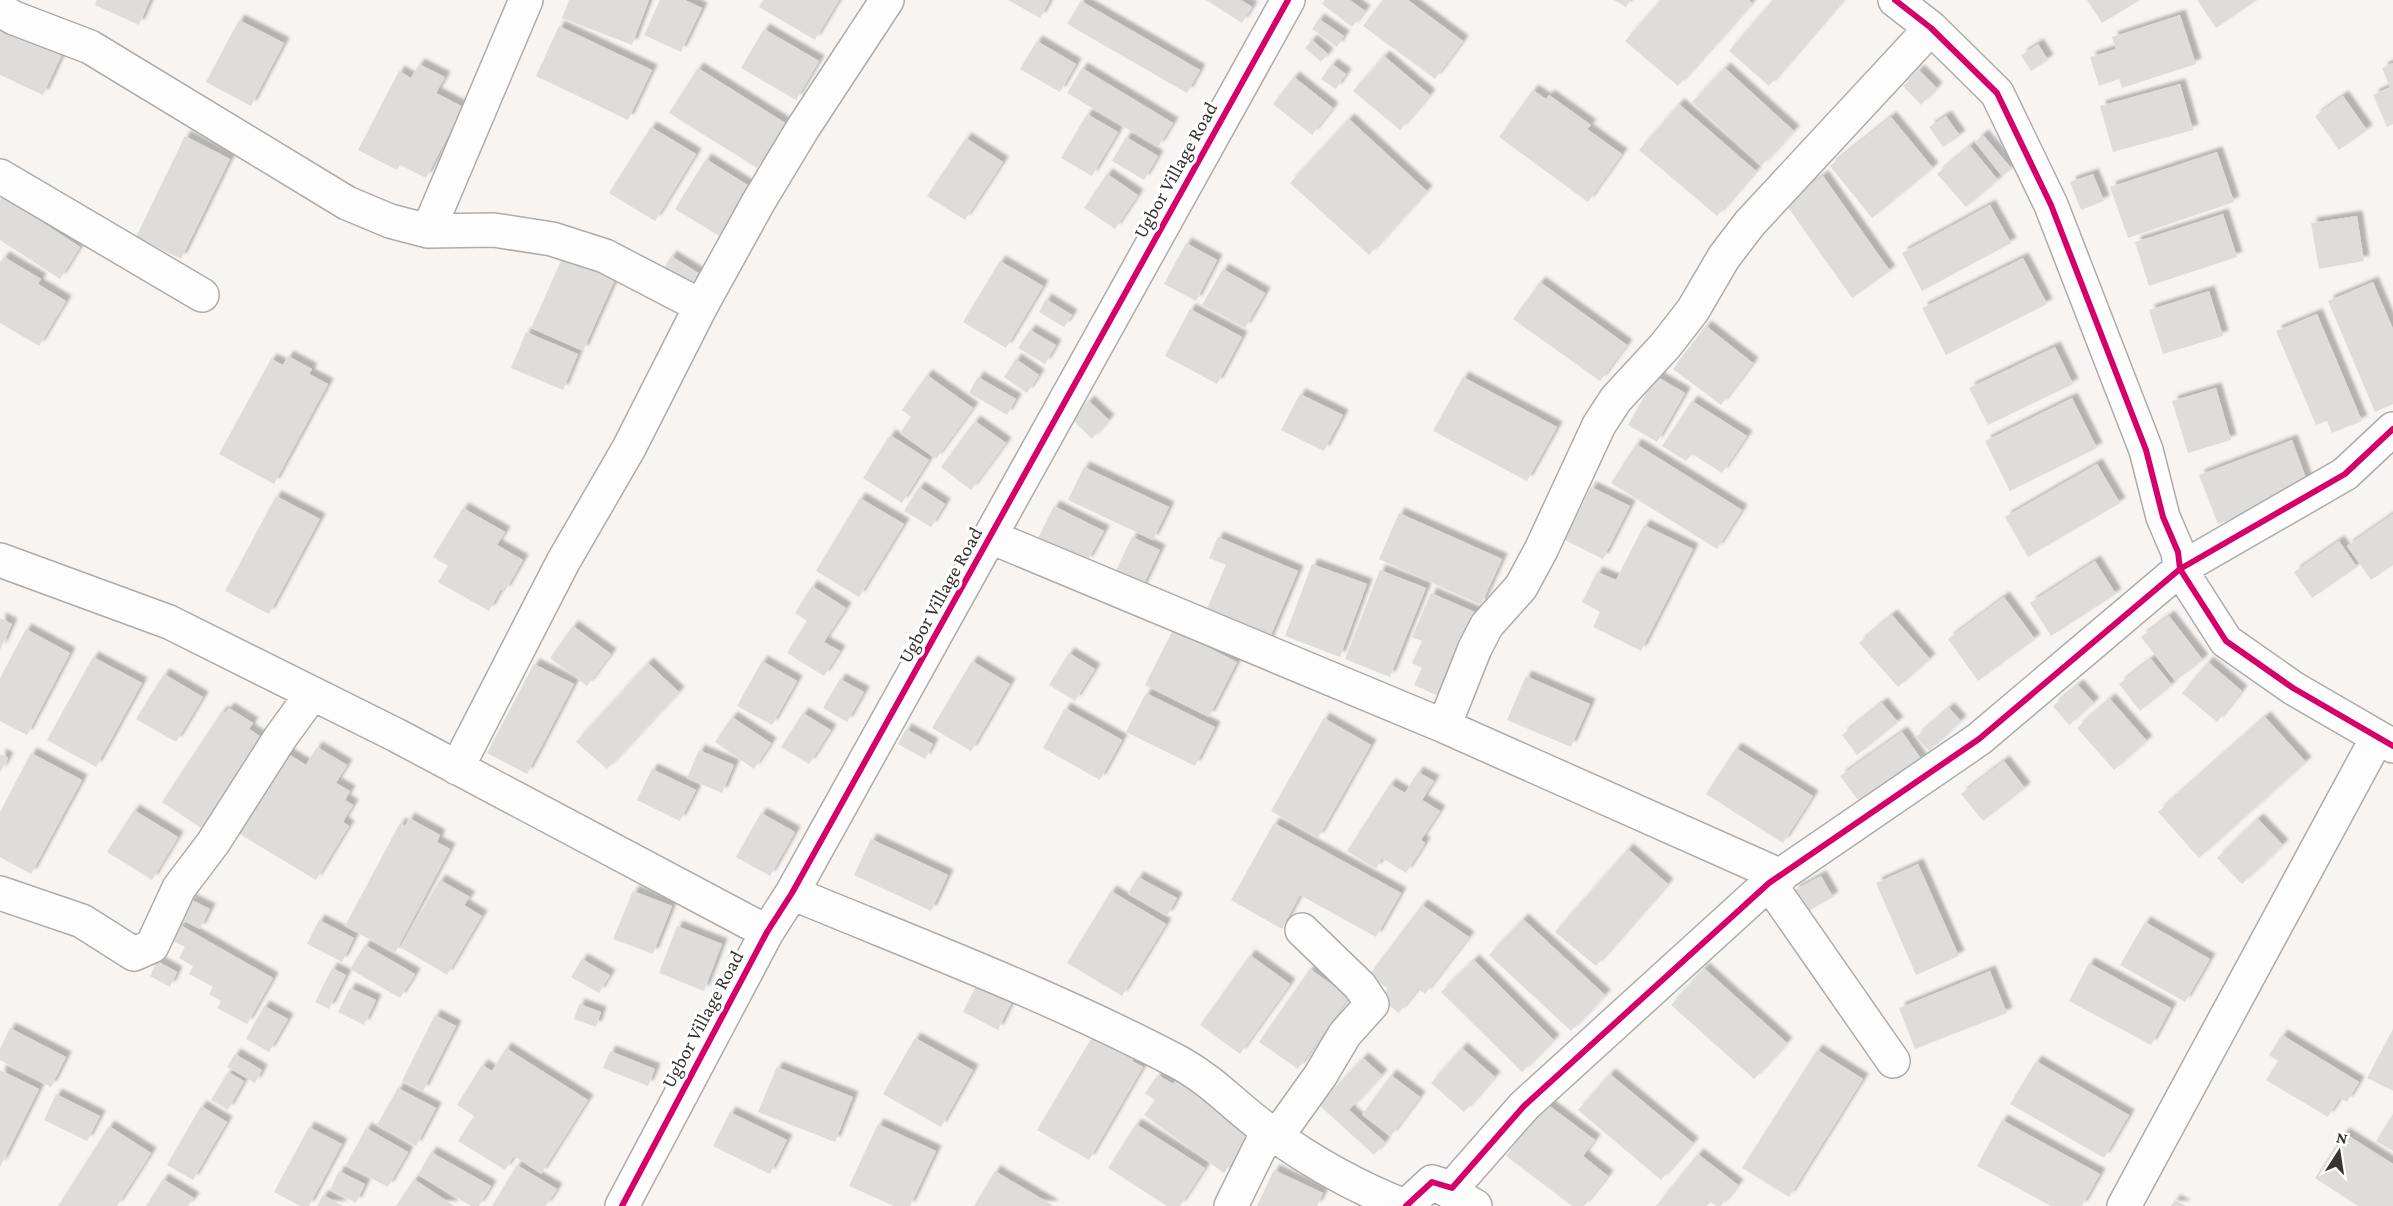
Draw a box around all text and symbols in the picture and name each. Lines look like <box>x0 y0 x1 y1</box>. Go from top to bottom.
street label: Ugbor Village Road <box>1129 98 1223 242</box>
street label: Ugbor Village Road <box>894 523 988 667</box>
street label: Ugbor Village Road <box>657 946 748 1092</box>
north arrow <box>2309 1122 2369 1182</box>
text: N <box>2335 1128 2349 1147</box>

